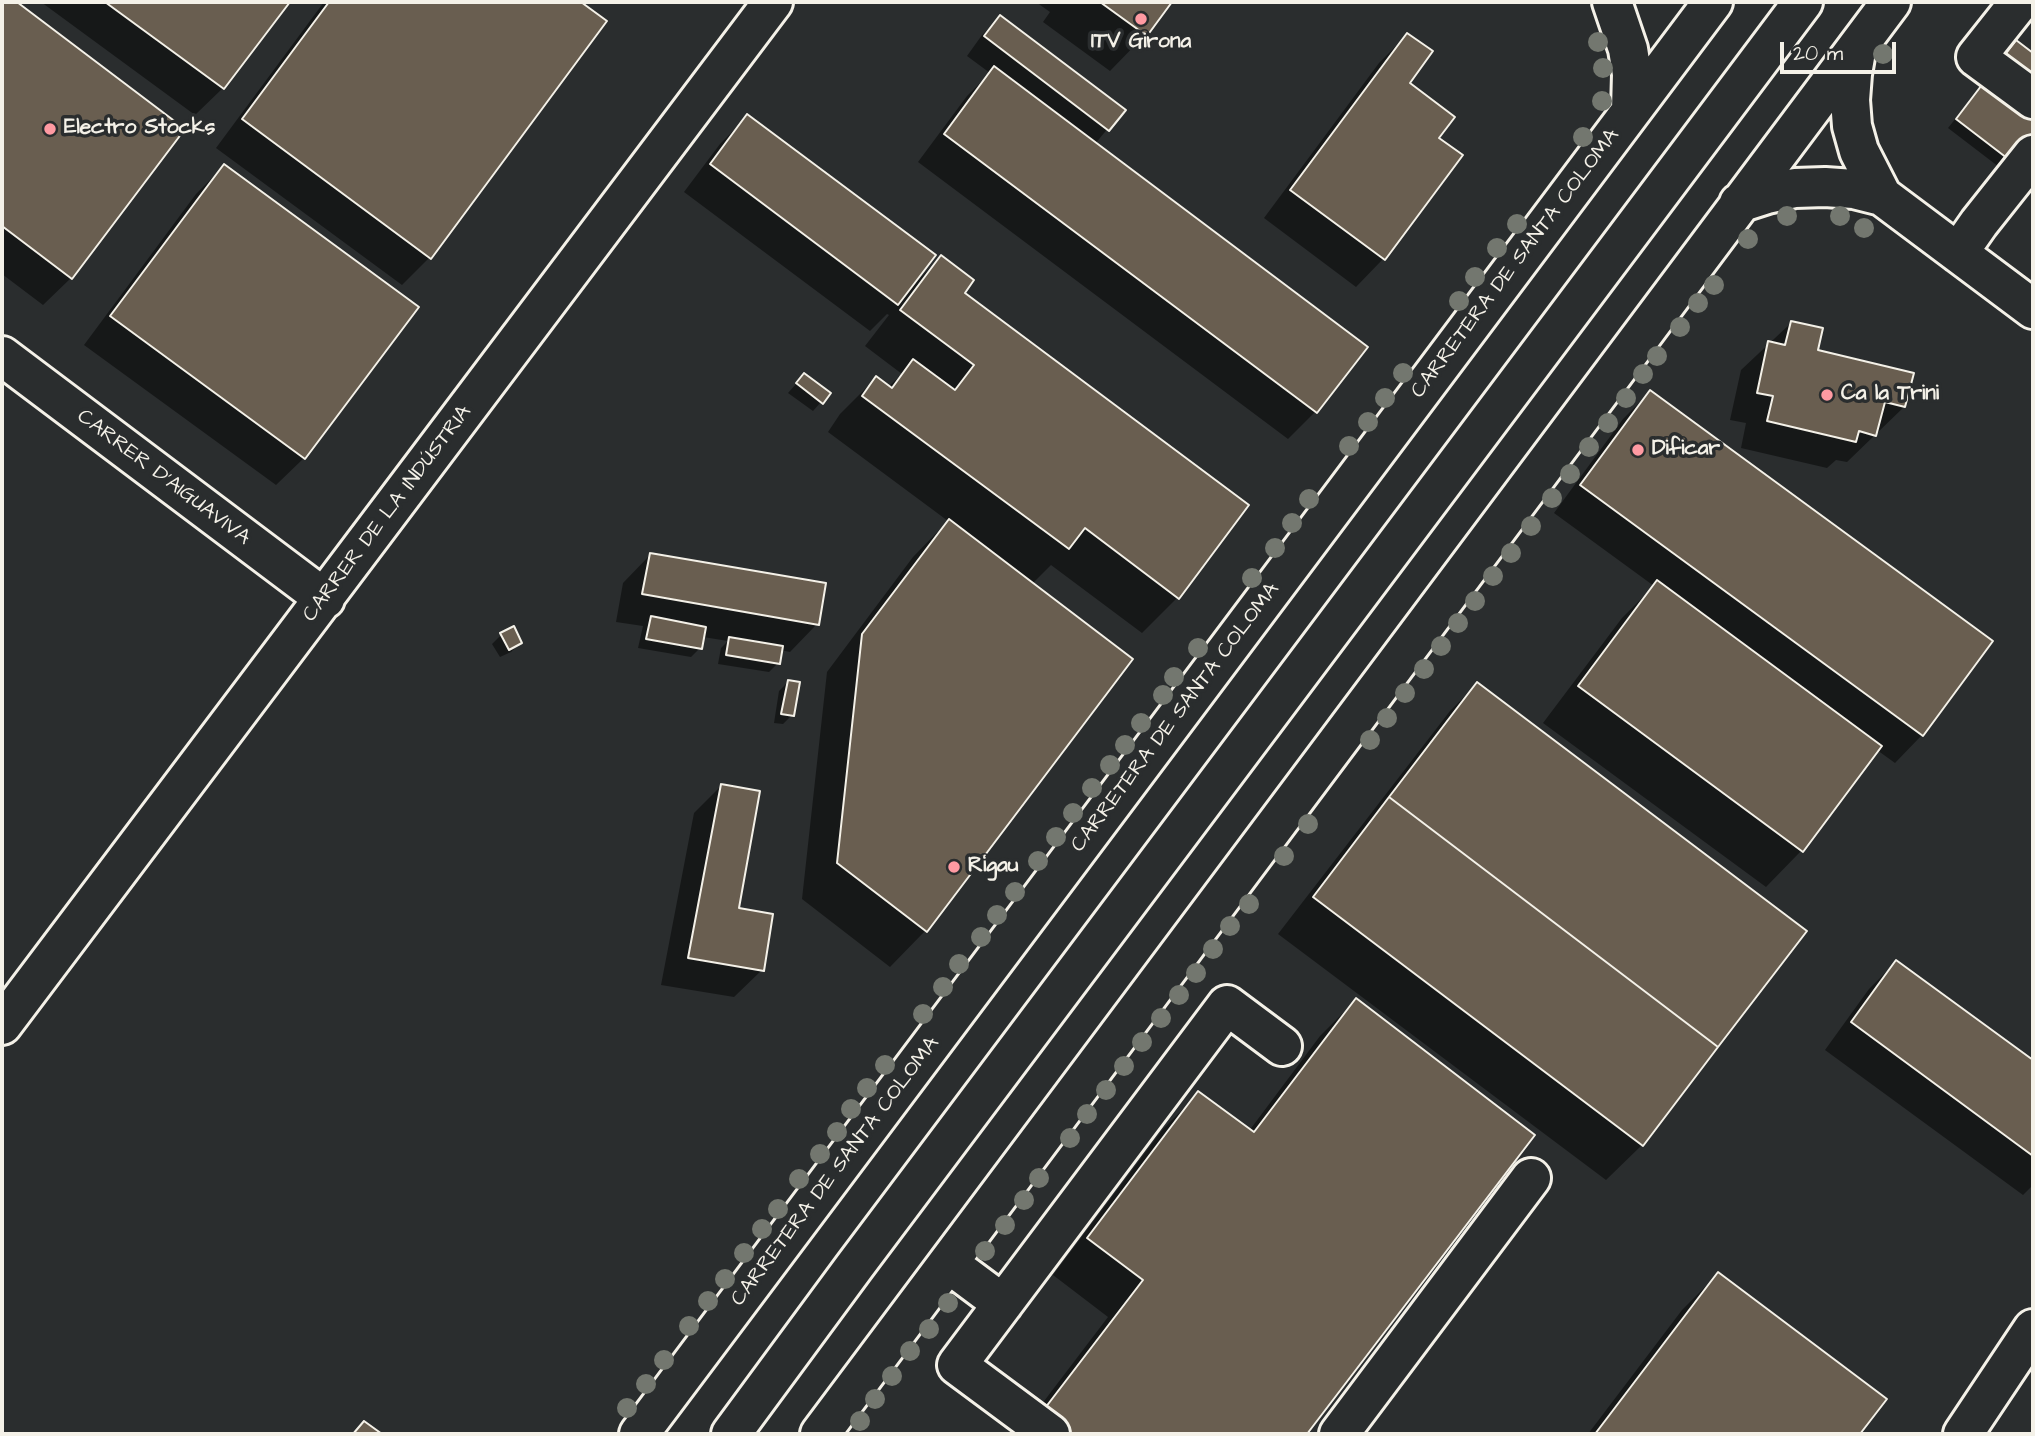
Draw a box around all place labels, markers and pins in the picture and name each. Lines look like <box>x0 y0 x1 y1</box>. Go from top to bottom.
marker: ITV Girona <box>1133 11 1149 27</box>
place label: ITV Girona <box>1091 30 1191 56</box>
place label: Electro Stocks <box>64 116 215 142</box>
marker: Electro Stocks <box>42 121 58 137</box>
place label: Ca la Trini <box>1841 382 1939 408</box>
marker: Ca la Trini <box>1819 387 1835 403</box>
place label: Dificar <box>1652 437 1720 463</box>
marker: Dificar <box>1630 442 1646 458</box>
place label: Rigau <box>968 854 1018 880</box>
marker: Rigau <box>946 859 962 875</box>

